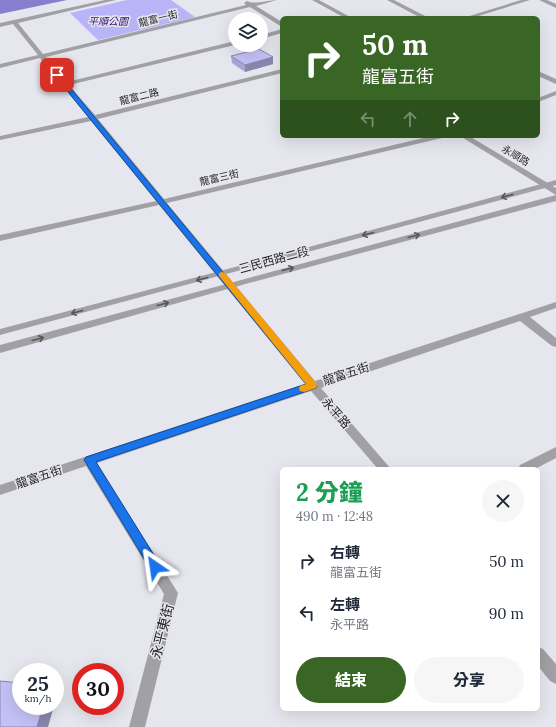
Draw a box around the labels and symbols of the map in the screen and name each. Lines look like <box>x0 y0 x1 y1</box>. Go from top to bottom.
street label: 龍富一街 <box>137 7 179 30</box>
park label: 平順公園 <box>88 15 130 28</box>
pin <box>40 58 74 92</box>
street label: 龍富二路 <box>118 85 160 108</box>
street label: 永順路 <box>500 142 532 169</box>
street label: 龍富三街 <box>198 167 240 188</box>
one-way arrow <box>501 193 514 200</box>
one-way arrow <box>362 230 375 238</box>
one-way arrow <box>407 232 420 239</box>
street label: 三民西路二段 <box>237 243 311 276</box>
one-way arrow <box>281 265 294 272</box>
one-way arrow <box>196 276 209 283</box>
one-way arrow <box>156 300 169 307</box>
one-way arrow <box>70 309 83 316</box>
one-way arrow <box>31 335 44 342</box>
street label: 龍富五街 <box>321 359 371 388</box>
street label: 永平路 <box>319 394 354 431</box>
street label: 龍富五街 <box>14 462 64 491</box>
position arrow <box>134 546 176 588</box>
street label: 永平東街 <box>146 602 178 660</box>
speed limit sign: 30 <box>72 663 124 715</box>

